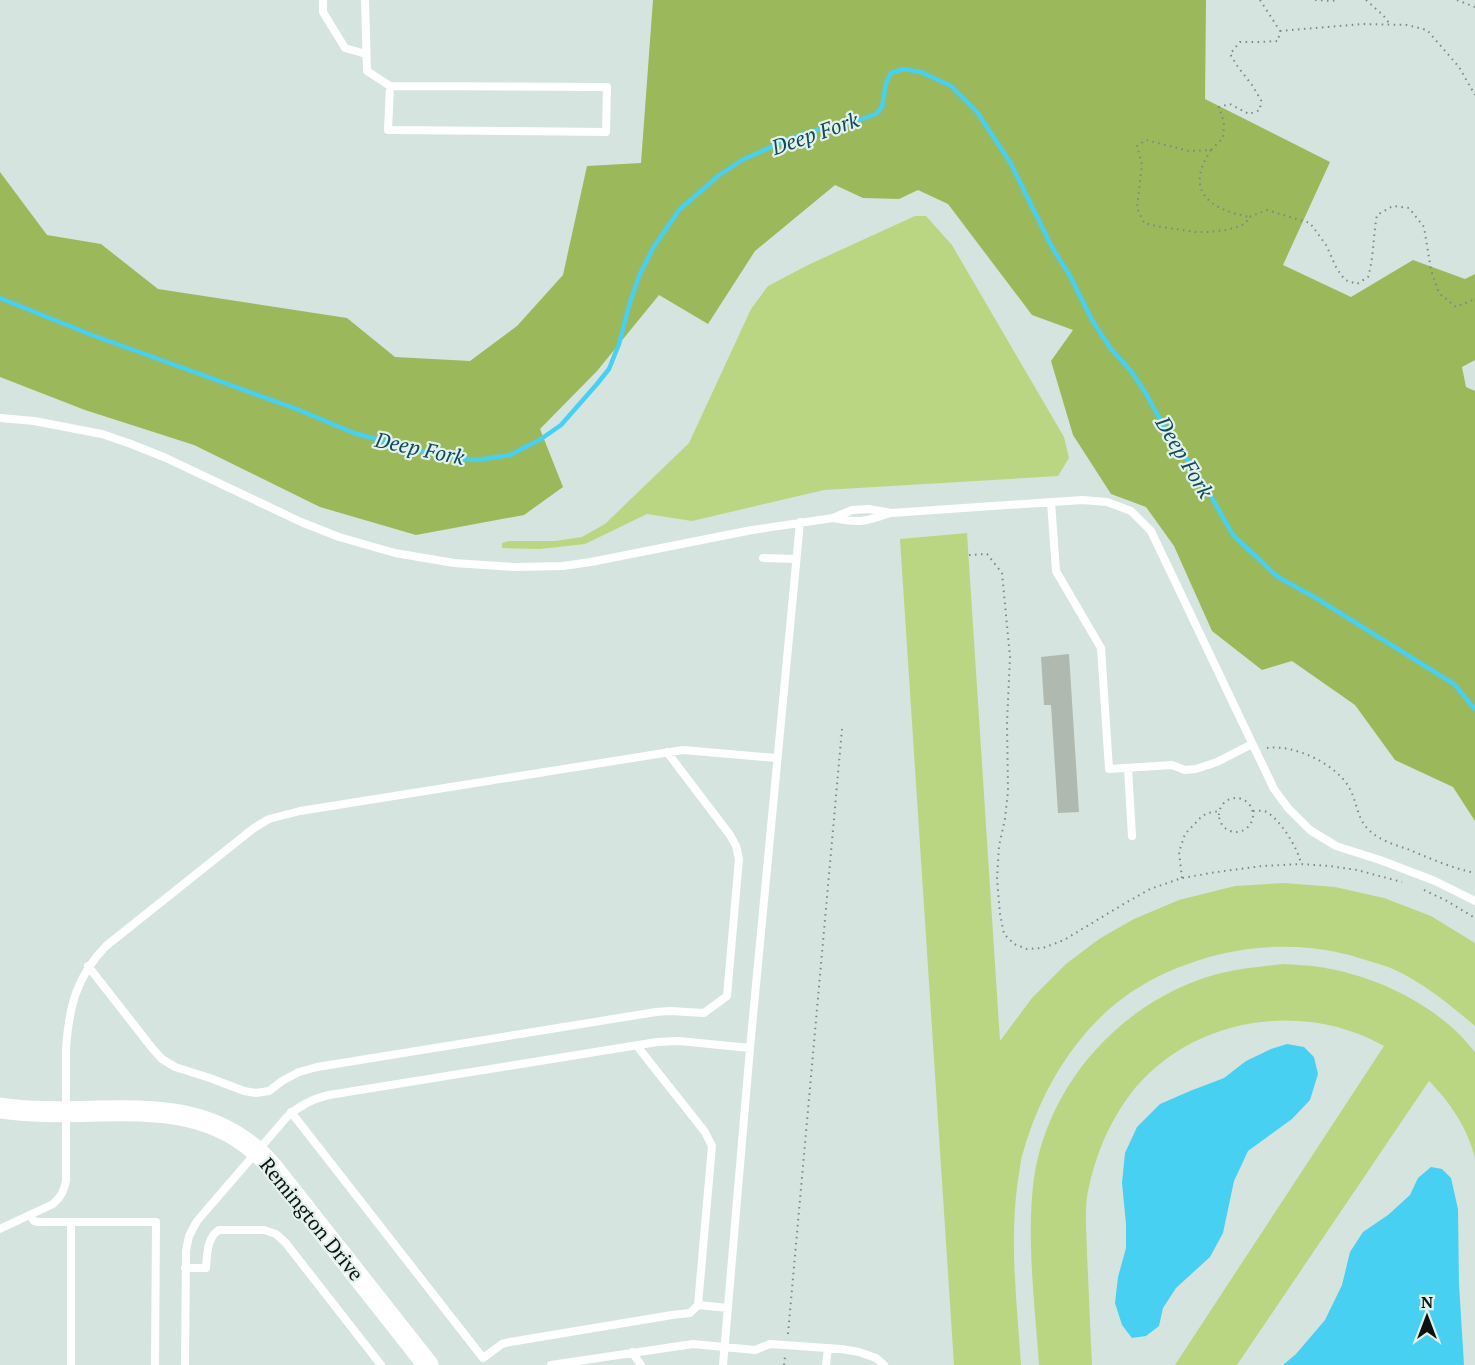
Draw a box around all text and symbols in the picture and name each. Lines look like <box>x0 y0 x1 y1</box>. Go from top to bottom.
water label: Deep Fork <box>767 105 863 161</box>
water label: Deep Fork <box>1149 410 1221 504</box>
water label: Deep Fork <box>372 425 468 471</box>
street label: Remington Drive <box>254 1152 370 1286</box>
north arrow <box>1397 1287 1457 1347</box>
text: N <box>1421 1291 1433 1313</box>

